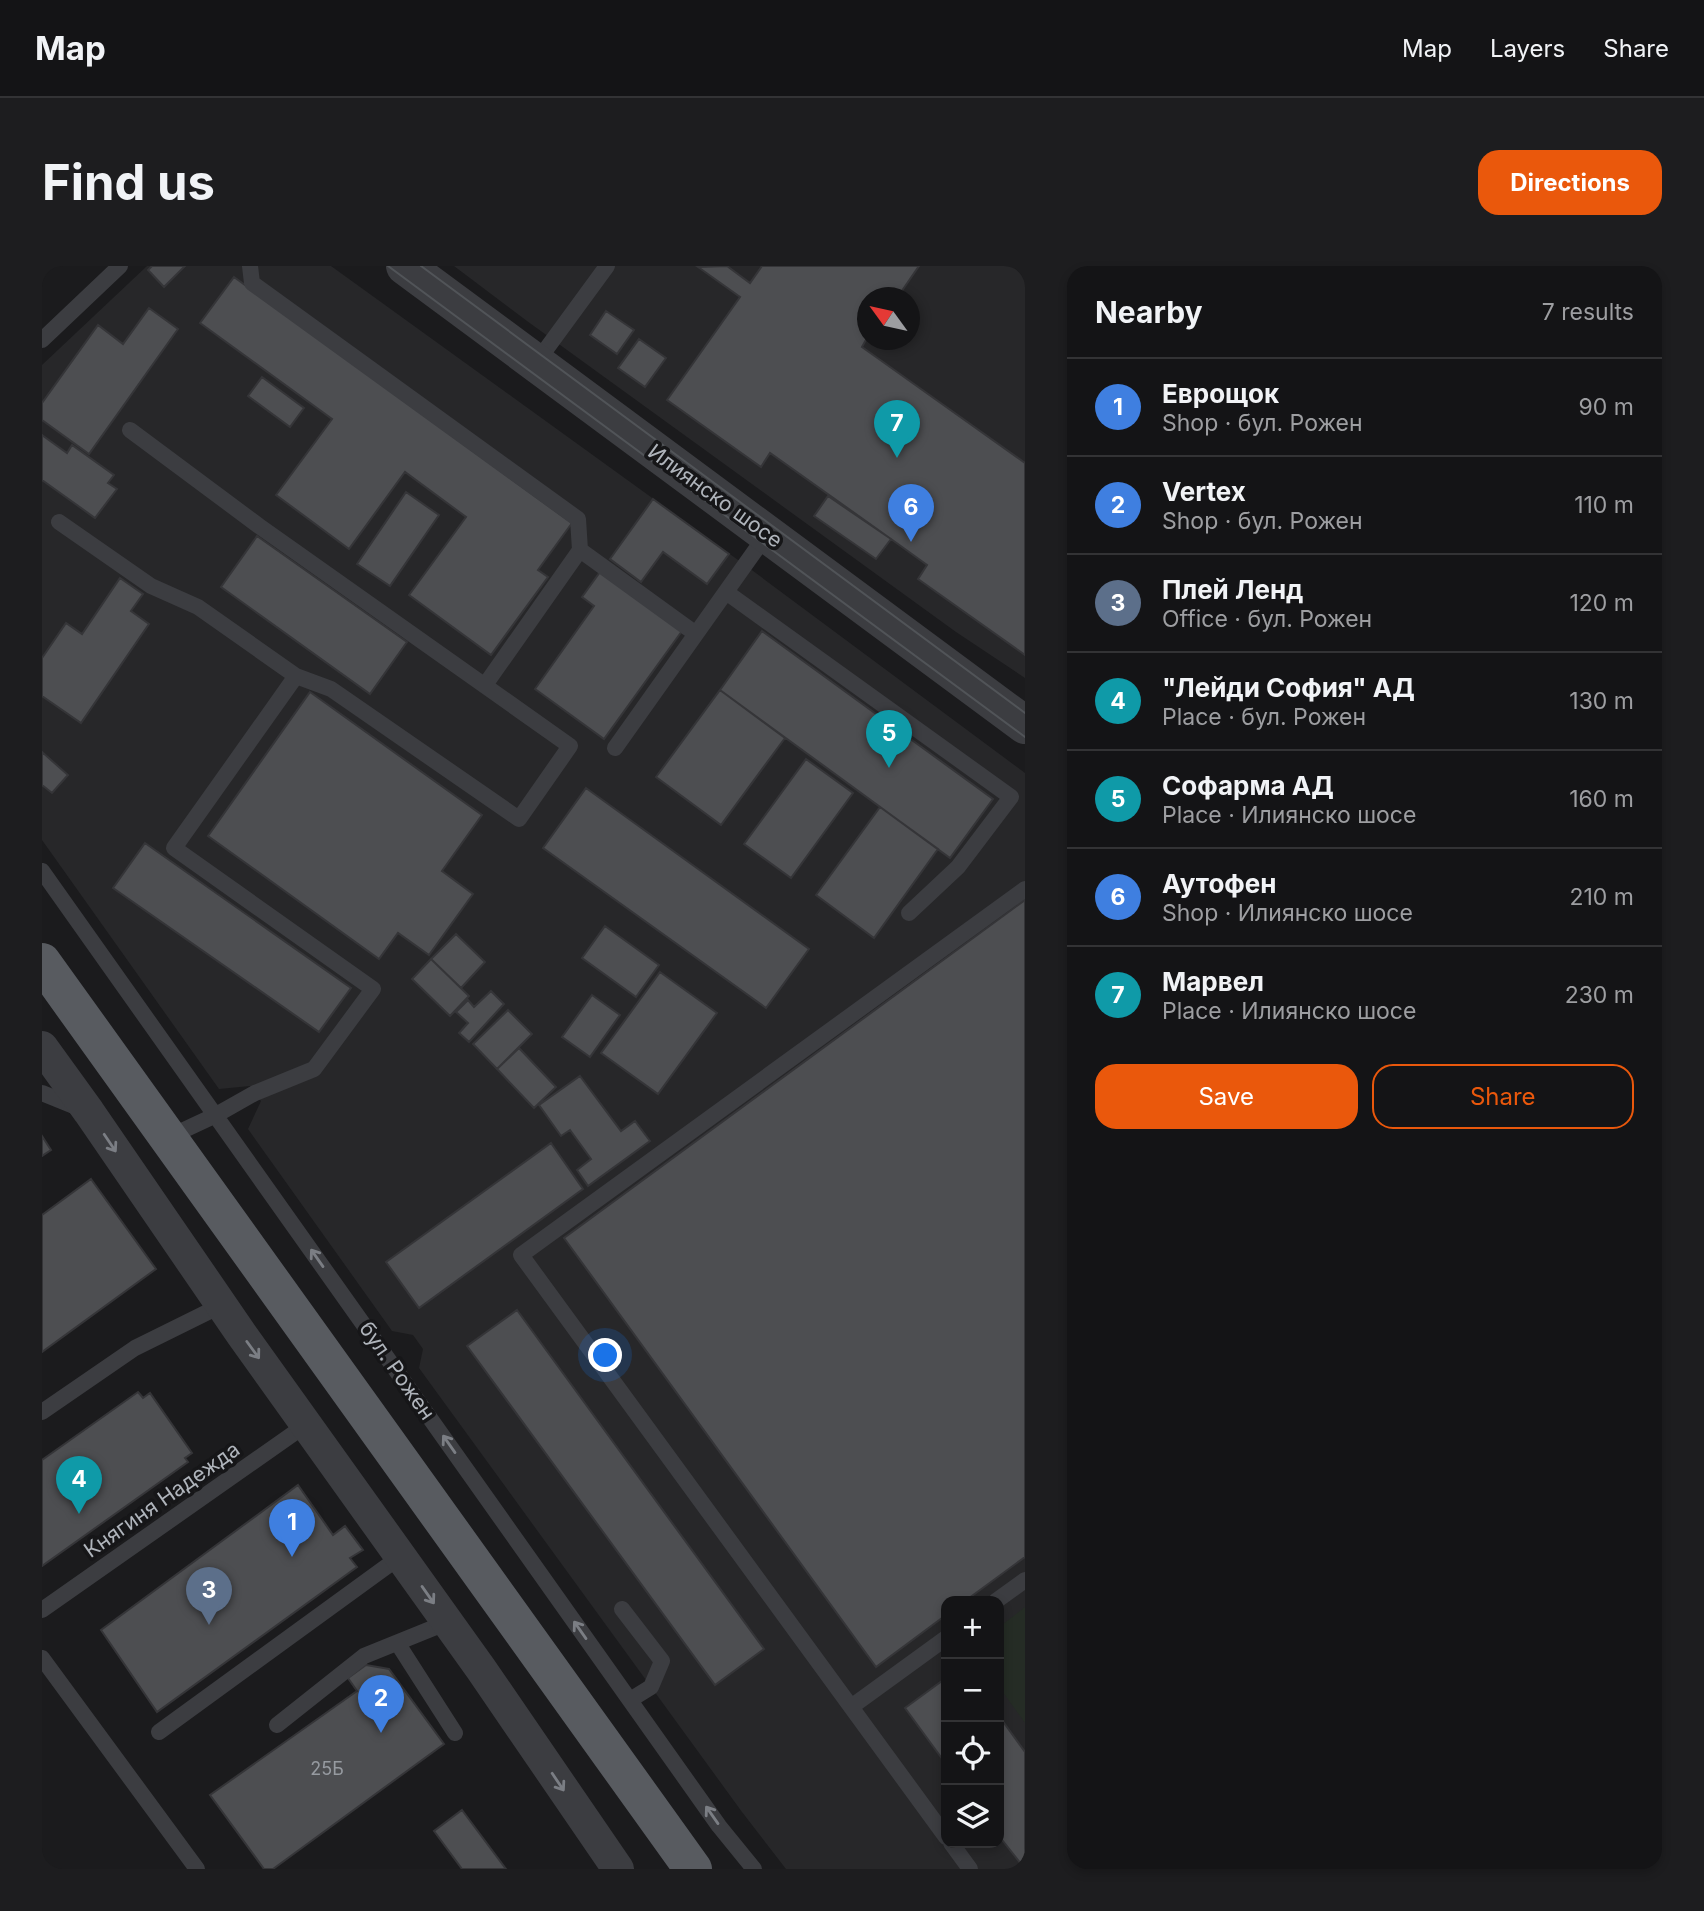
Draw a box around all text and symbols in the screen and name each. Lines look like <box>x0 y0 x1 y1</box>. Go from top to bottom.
text: Map <box>35 28 106 68</box>
text: Map <box>1402 34 1452 63</box>
text: Layers <box>1490 34 1565 63</box>
text: Share <box>1603 34 1669 63</box>
button: Directions <box>1478 150 1662 215</box>
text: Find us <box>42 153 215 212</box>
north arrow <box>857 287 920 350</box>
text: Nearby <box>1095 294 1203 330</box>
text: 7 results <box>1542 298 1634 326</box>
text: Еврощок <box>1162 378 1279 409</box>
text: 1 <box>1113 393 1123 421</box>
text: 90 m <box>1579 393 1634 421</box>
pin: 7 <box>874 400 920 458</box>
text: Shop · бул. Рожен <box>1162 409 1363 437</box>
street label: Илиянско шосе <box>643 438 787 553</box>
text: Vertex <box>1162 476 1246 507</box>
pin: 6 <box>888 484 934 542</box>
text: 2 <box>1111 491 1125 519</box>
text: 110 m <box>1574 491 1634 519</box>
text: Shop · бул. Рожен <box>1162 507 1363 535</box>
text: Плей Ленд <box>1162 574 1304 605</box>
text: 3 <box>1111 589 1125 617</box>
text: 120 m <box>1569 589 1634 617</box>
text: Office · бул. Рожен <box>1162 605 1372 633</box>
text: "Лейди София" АД <box>1162 672 1415 703</box>
text: 4 <box>1110 687 1126 715</box>
text: 130 m <box>1569 687 1634 715</box>
text: Place · бул. Рожен <box>1162 703 1366 731</box>
pin: 5 <box>866 710 912 768</box>
text: Софарма АД <box>1162 770 1334 801</box>
text: 5 <box>1111 785 1125 813</box>
text: 160 m <box>1569 785 1634 813</box>
text: Place · Илиянско шосе <box>1162 801 1416 829</box>
text: Аутофен <box>1162 868 1276 899</box>
text: 6 <box>1111 883 1125 911</box>
text: 210 m <box>1569 883 1634 911</box>
text: Shop · Илиянско шосе <box>1162 899 1413 927</box>
text: Марвел <box>1162 966 1264 997</box>
text: 7 <box>1111 981 1125 1009</box>
text: 230 m <box>1565 981 1634 1009</box>
text: Place · Илиянско шосе <box>1162 997 1416 1025</box>
button: Save <box>1095 1064 1358 1129</box>
button: Share <box>1372 1064 1634 1129</box>
one-way arrow <box>103 1132 117 1152</box>
one-way arrow <box>310 1249 325 1268</box>
street label: бул. Рожен <box>354 1317 440 1425</box>
your location <box>588 1338 622 1372</box>
one-way arrow <box>246 1340 260 1359</box>
one-way arrow <box>442 1435 456 1454</box>
street label: Княгиня Надежда <box>79 1436 244 1563</box>
pin: 4 <box>56 1456 102 1514</box>
pin: 1 <box>269 1499 315 1557</box>
pin: 3 <box>186 1567 232 1625</box>
one-way arrow <box>421 1585 435 1604</box>
map controls <box>941 1596 1004 1848</box>
button: + <box>941 1596 1004 1659</box>
one-way arrow <box>573 1621 587 1640</box>
button: − <box>941 1659 1004 1722</box>
pin: 2 <box>358 1675 404 1733</box>
button: locate <box>941 1722 1004 1785</box>
house number: 25Б <box>310 1758 344 1779</box>
one-way arrow <box>551 1771 565 1791</box>
button: layers <box>941 1785 1004 1848</box>
one-way arrow <box>705 1806 719 1825</box>

